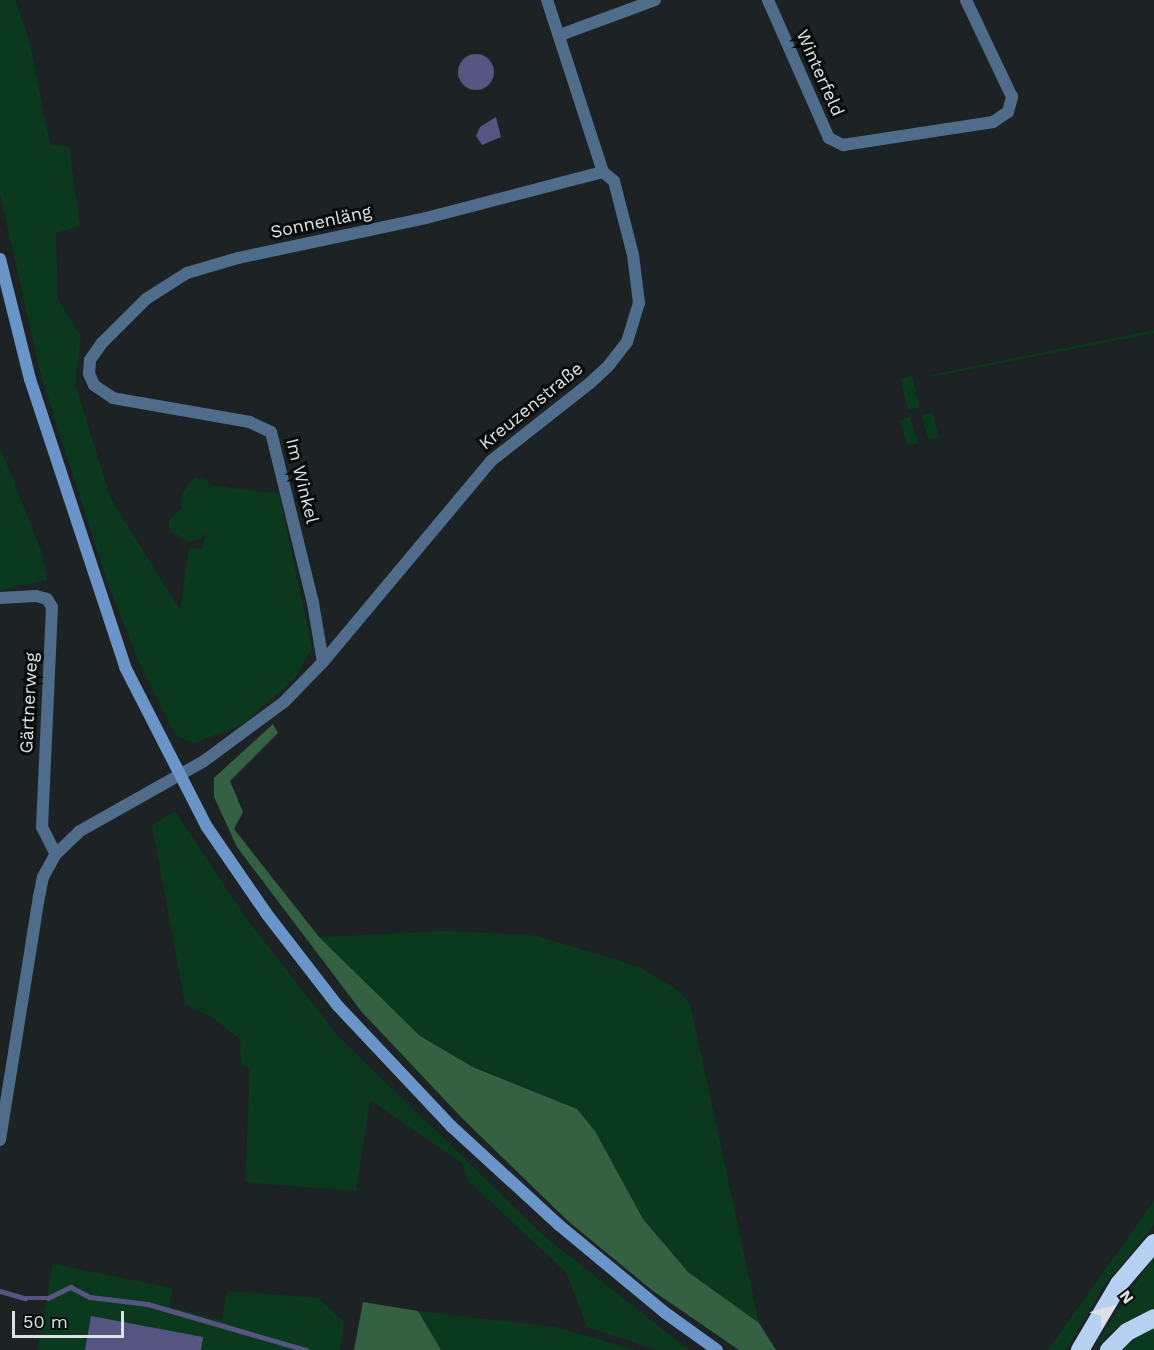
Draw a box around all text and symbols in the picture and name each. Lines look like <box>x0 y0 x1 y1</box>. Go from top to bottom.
street label: Winterfeld <box>791 26 849 120</box>
street label: Sonnenläng <box>269 201 373 243</box>
street label: Kreuzenstraße <box>475 358 587 454</box>
street label: Im Winkel <box>281 436 323 526</box>
street label: Gärtnerweg <box>16 652 42 754</box>
north arrow <box>1082 1278 1142 1338</box>
text: N <box>1116 1286 1138 1307</box>
scale bar <box>15 1299 128 1337</box>
text: 50 m <box>23 1311 68 1332</box>

